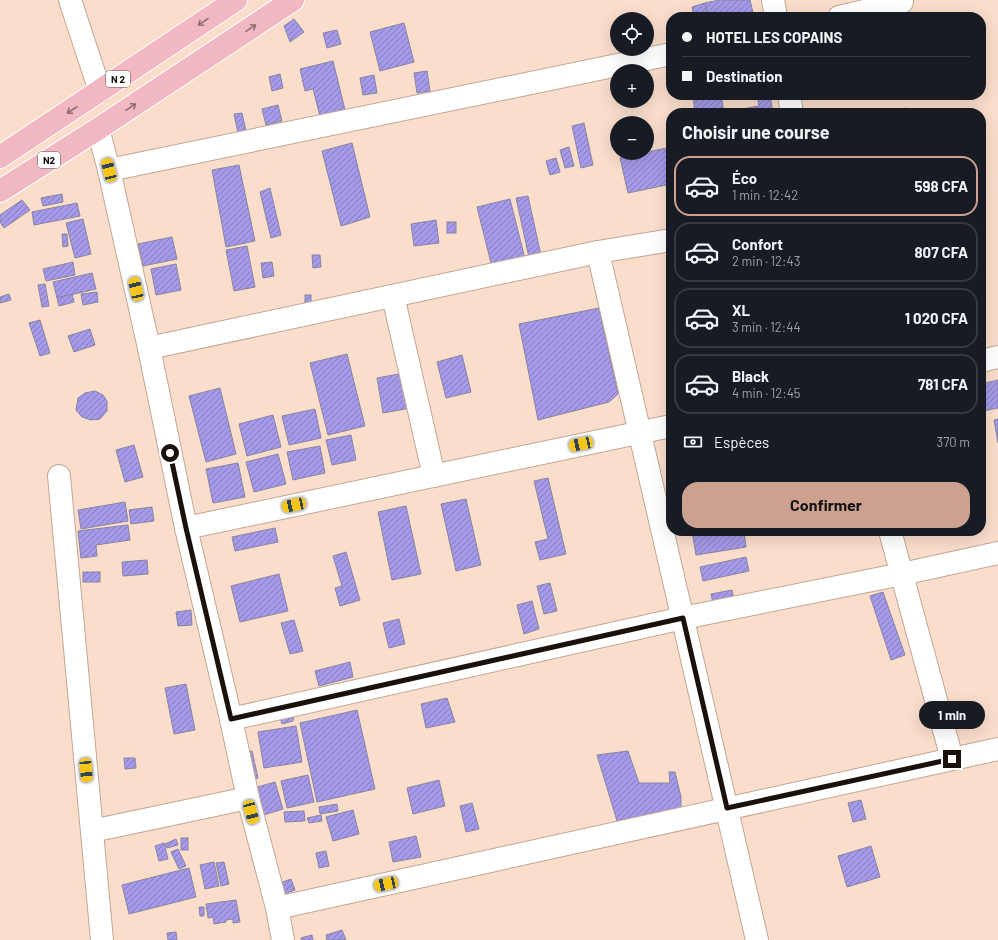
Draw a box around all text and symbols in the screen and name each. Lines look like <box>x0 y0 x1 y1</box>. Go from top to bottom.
map controls <box>610 12 654 160</box>
button: locate <box>610 12 654 56</box>
one-way arrow <box>198 18 209 26</box>
one-way arrow <box>245 24 256 32</box>
text: HOTEL LES COPAINS <box>706 28 842 46</box>
button: + <box>610 64 654 108</box>
text: Destination <box>706 67 782 85</box>
road number: N 2 <box>106 71 130 87</box>
one-way arrow <box>125 103 137 111</box>
one-way arrow <box>66 106 78 114</box>
button: − <box>610 116 654 160</box>
text: Choisir une course <box>682 121 830 143</box>
road number: N2 <box>38 152 60 168</box>
car <box>100 157 118 183</box>
icon: car <box>684 168 720 204</box>
text: Éco <box>732 169 757 187</box>
text: 598 CFA <box>914 177 968 195</box>
text: 1 min · 12:42 <box>732 187 798 203</box>
icon: car <box>684 234 720 270</box>
text: Confort <box>732 235 783 253</box>
text: 807 CFA <box>914 243 968 261</box>
text: 2 min · 12:43 <box>732 253 800 269</box>
car <box>127 276 145 302</box>
icon: car <box>684 300 720 336</box>
text: XL <box>732 301 750 319</box>
text: 1 020 CFA <box>905 309 968 327</box>
text: 3 min · 12:44 <box>732 319 801 335</box>
icon: car <box>684 366 720 402</box>
text: Black <box>732 367 769 385</box>
text: 781 CFA <box>918 375 968 393</box>
text: 4 min · 12:45 <box>732 385 801 401</box>
icon: cash <box>682 431 704 453</box>
text: Espèces <box>714 433 769 451</box>
text: 370 m <box>936 434 970 450</box>
car <box>568 436 594 452</box>
route start <box>161 444 179 462</box>
button: Confirmer <box>682 482 970 528</box>
car <box>281 497 307 513</box>
callout: 1 min <box>919 701 985 729</box>
text: 1 min <box>938 707 966 723</box>
route end <box>943 750 961 768</box>
car <box>79 758 93 782</box>
car <box>242 799 260 825</box>
car <box>373 876 399 892</box>

